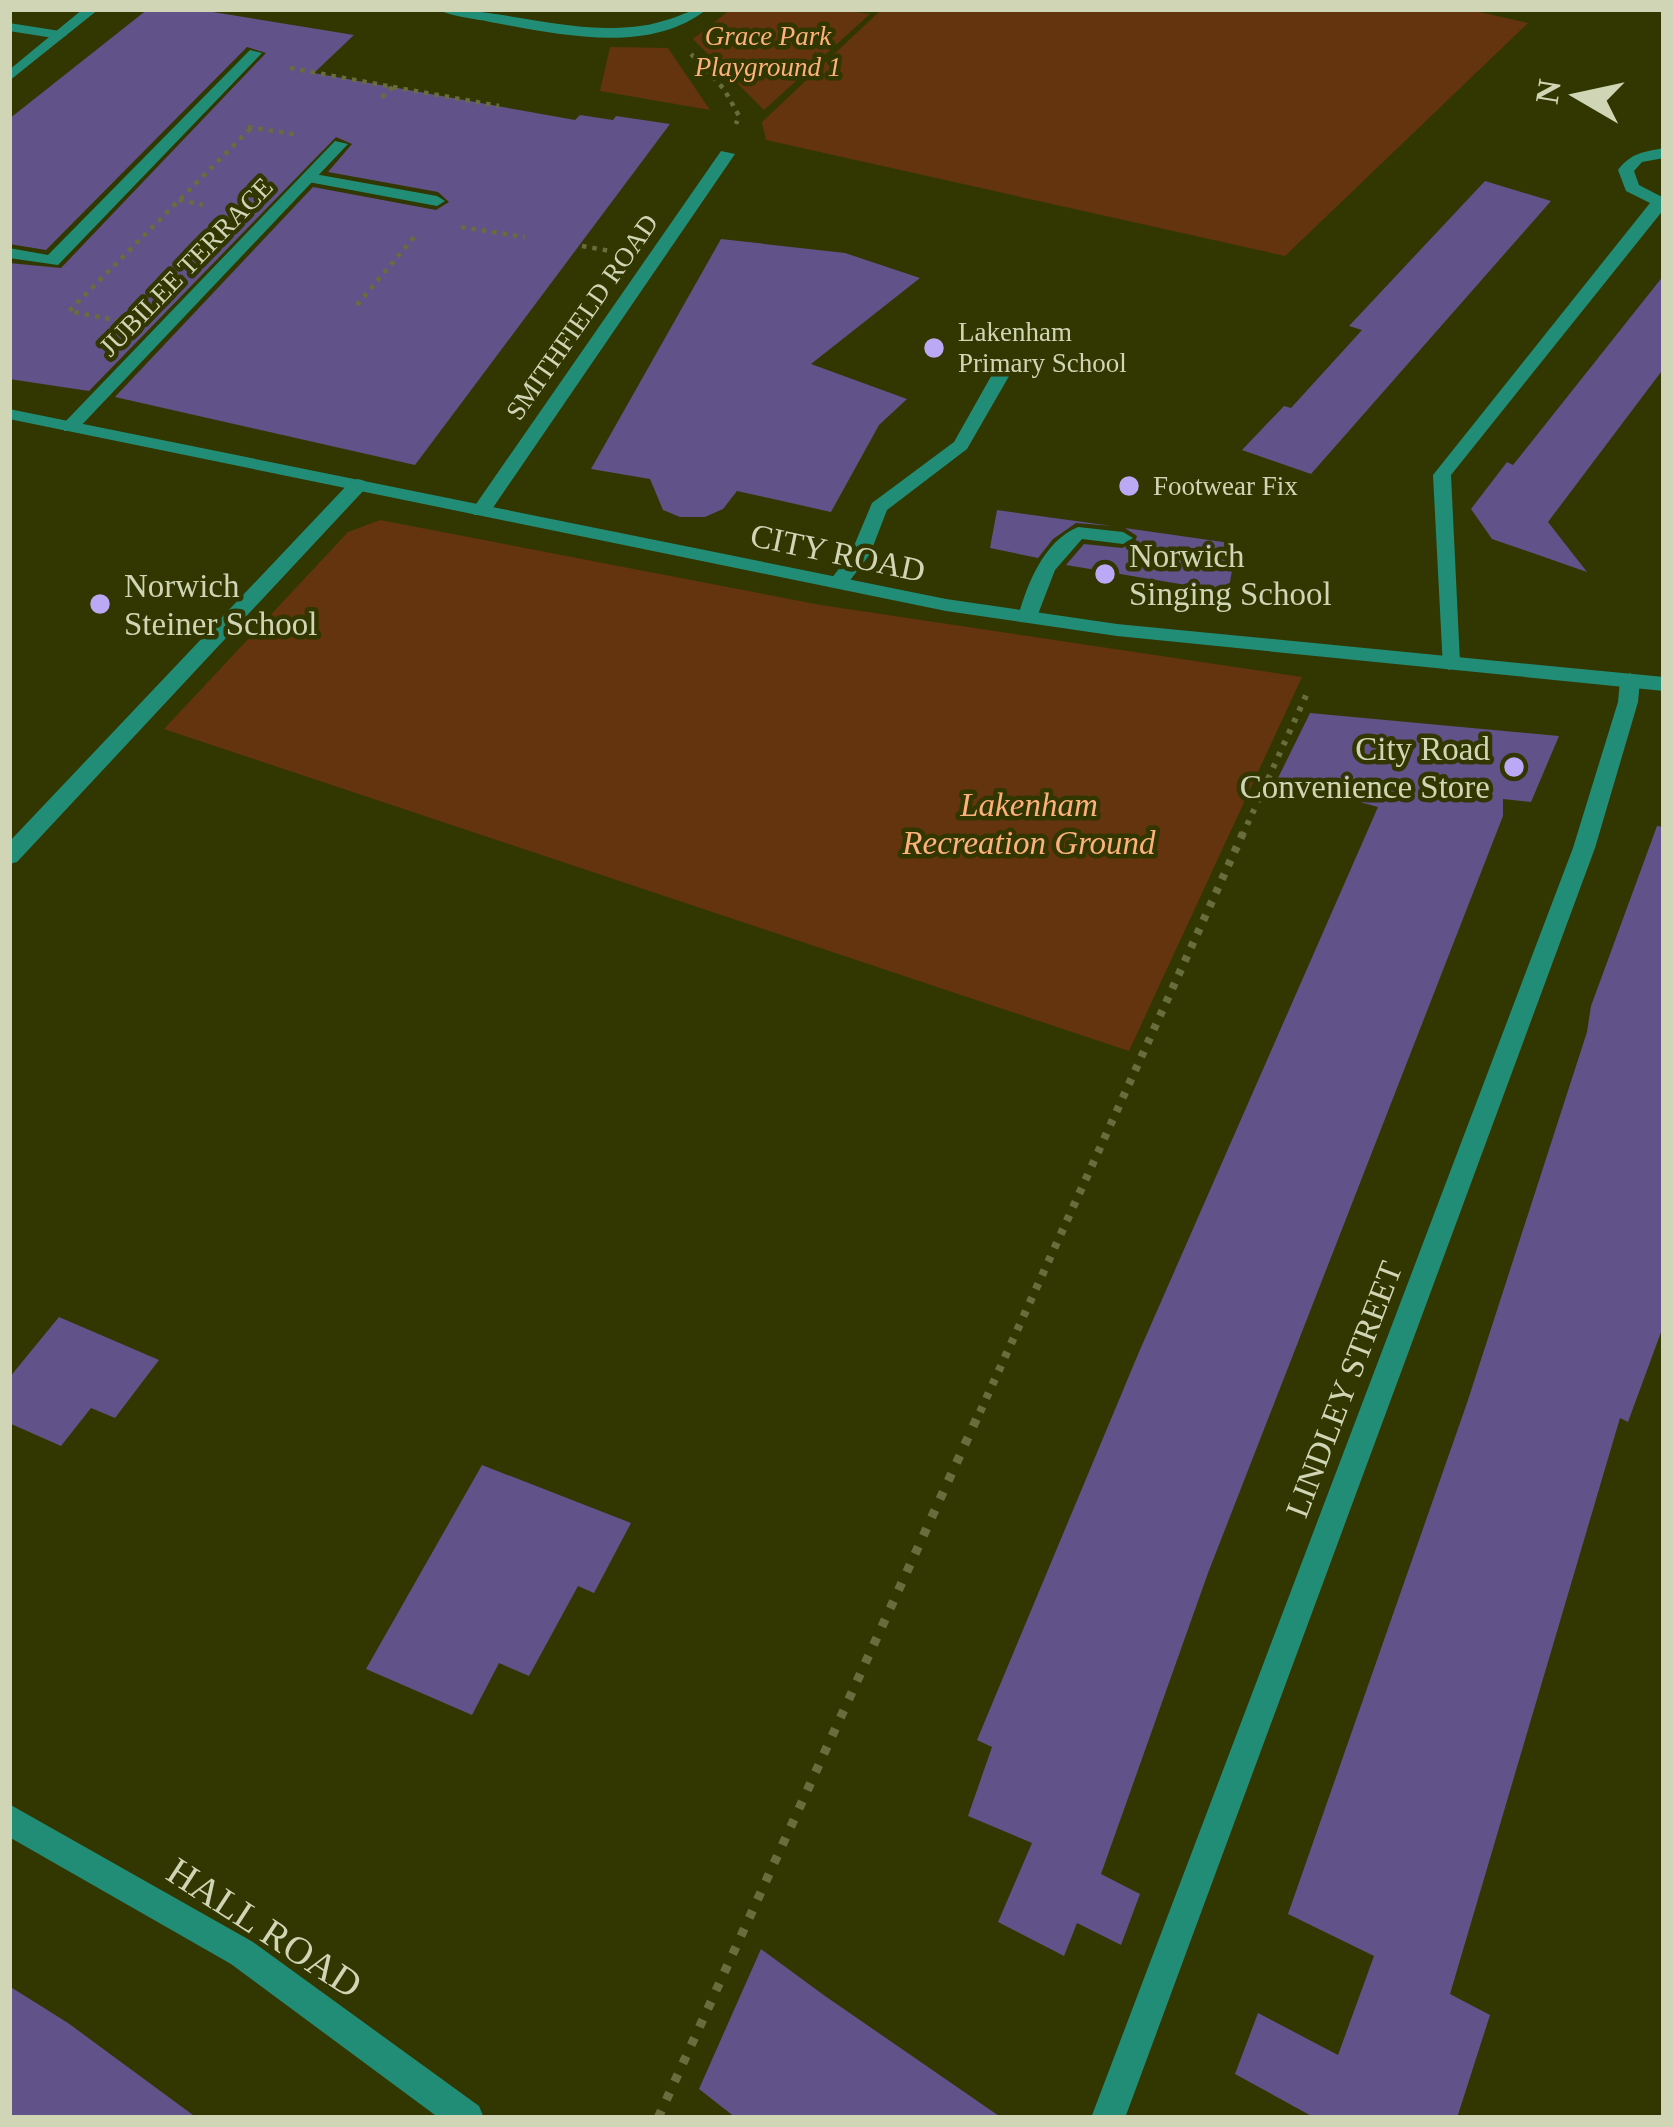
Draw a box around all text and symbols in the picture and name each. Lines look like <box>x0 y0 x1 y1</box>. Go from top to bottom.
park label: Grace Park Playground 1 <box>694 21 841 82</box>
north arrow <box>1517 36 1637 156</box>
text: N <box>1529 77 1568 106</box>
street label: JUBILEE TERRACE <box>93 172 279 362</box>
street label: SMITHFIELD ROAD <box>500 209 664 425</box>
place label: Lakenham Primary School <box>958 317 1127 378</box>
marker: Lakenham Primary School <box>921 335 947 361</box>
place label: Footwear Fix <box>1153 471 1298 501</box>
marker: Footwear Fix <box>1116 473 1142 499</box>
street label: CITY ROAD <box>747 517 928 589</box>
place label: Norwich Singing School <box>1129 538 1332 612</box>
marker: Norwich Singing School <box>1092 561 1118 587</box>
place label: Norwich Steiner School <box>124 568 317 642</box>
marker: Norwich Steiner School <box>87 591 113 617</box>
place label: City Road Convenience Store <box>1240 731 1490 805</box>
marker: City Road Convenience Store <box>1501 754 1527 780</box>
park label: Lakenham Recreation Ground <box>901 787 1156 861</box>
street label: LINDLEY STREET <box>1279 1256 1409 1522</box>
street label: HALL ROAD <box>160 1849 370 2006</box>

